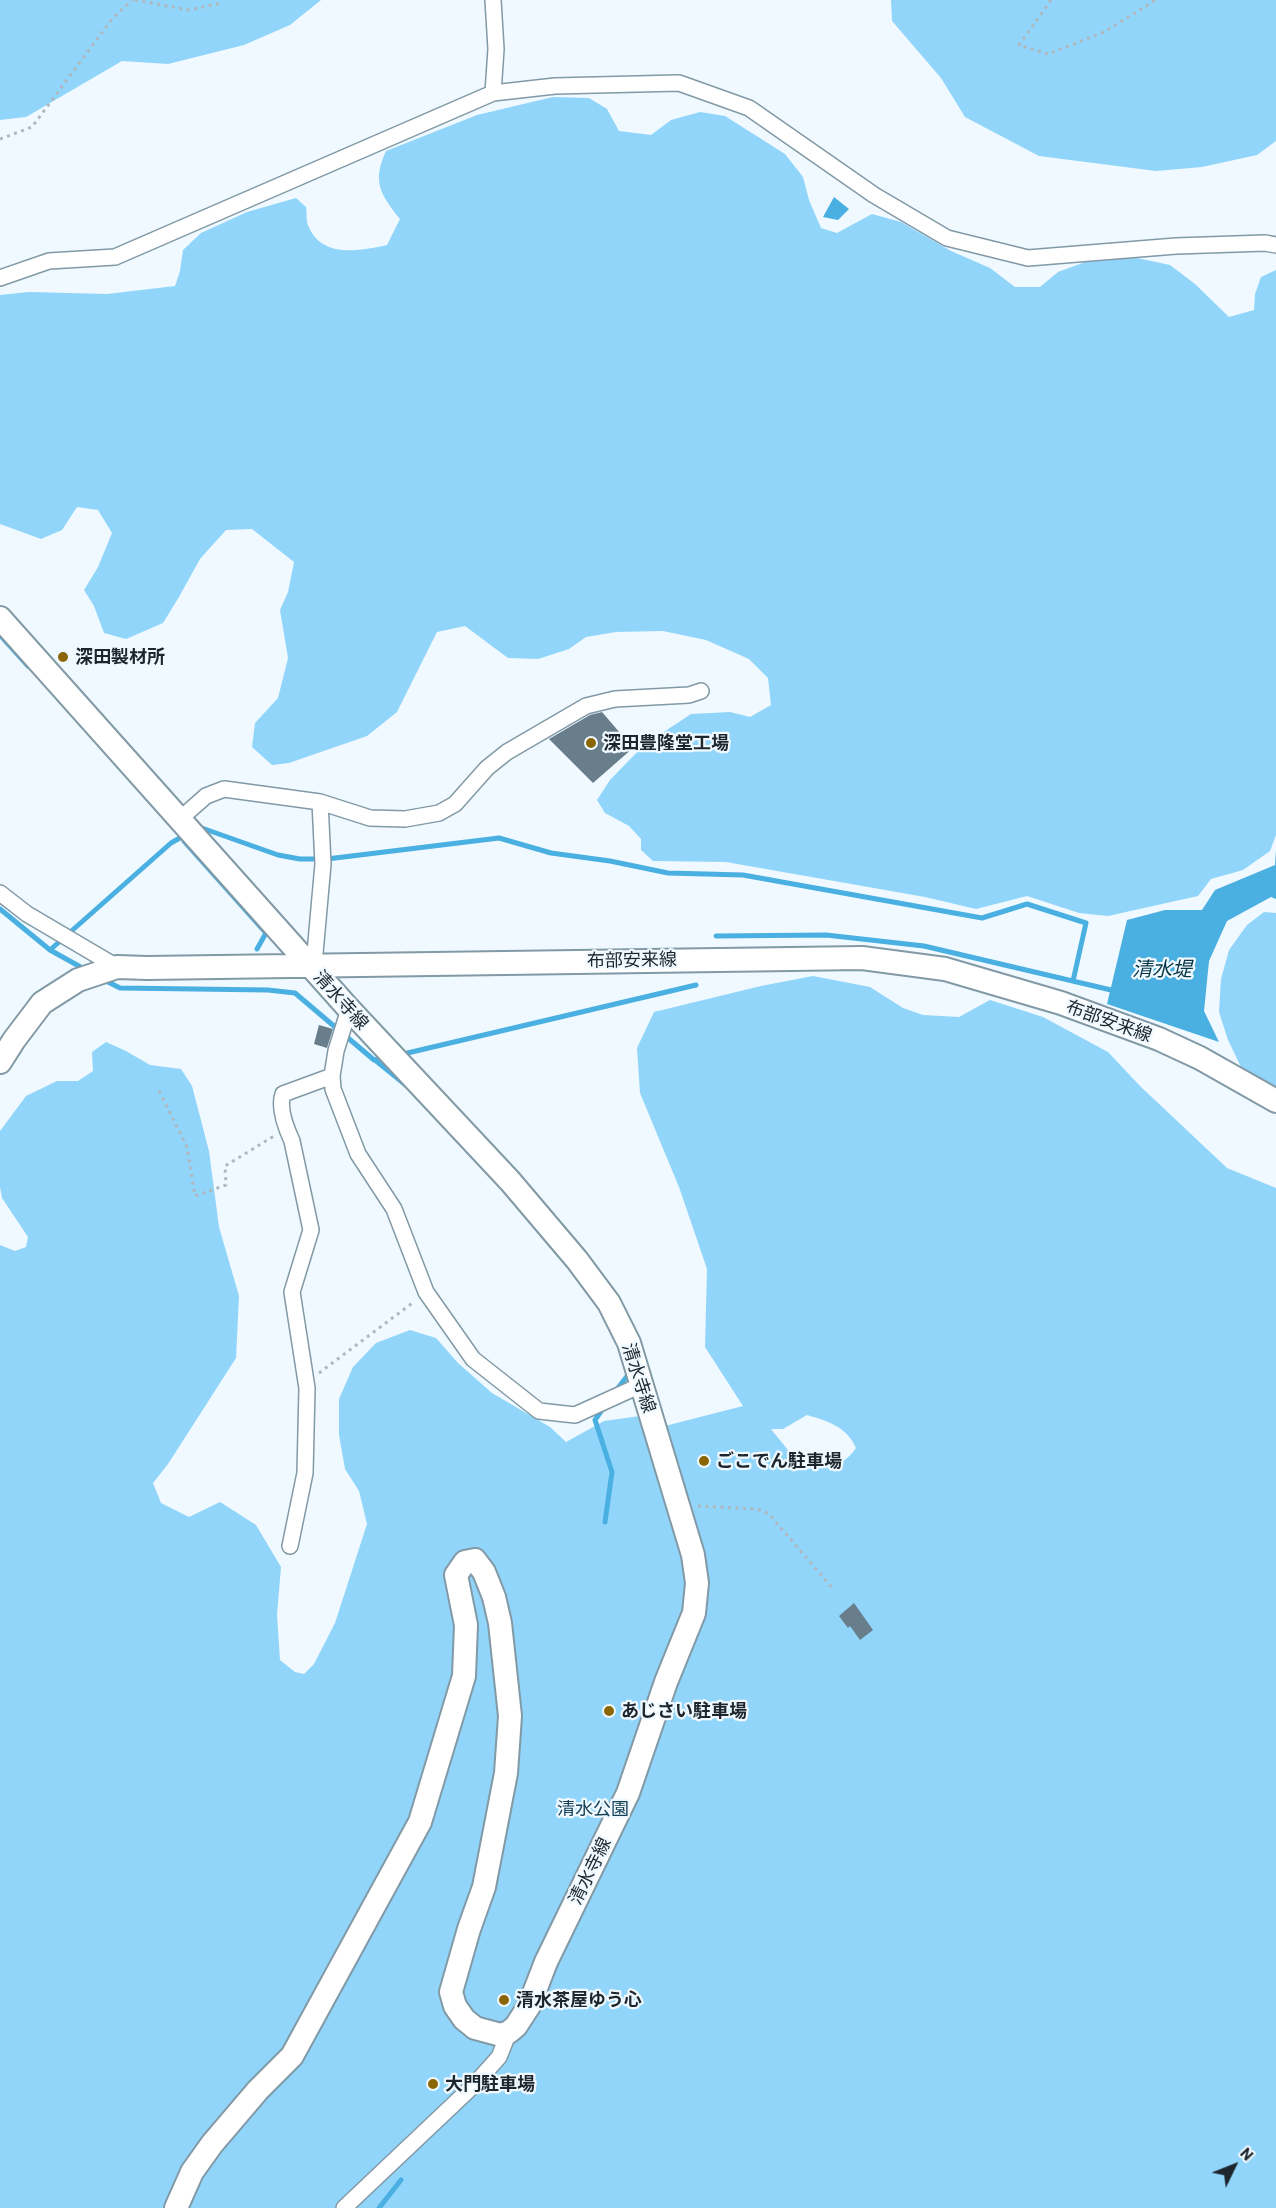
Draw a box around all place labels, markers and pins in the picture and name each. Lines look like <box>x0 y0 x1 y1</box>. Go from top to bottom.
place label: 深田製材所 <box>75 646 165 668</box>
marker: 深田製材所 <box>56 650 70 664</box>
place label: 深田豊隆堂工場 <box>603 732 729 754</box>
marker: 深田豊隆堂工場 <box>584 736 598 750</box>
place label: ごこでん駐車場 <box>716 1450 842 1472</box>
marker: ごこでん駐車場 <box>697 1454 711 1468</box>
place label: あじさい駐車場 <box>621 1700 747 1722</box>
marker: あじさい駐車場 <box>602 1704 616 1718</box>
place label: 清水茶屋ゆう心 <box>516 1989 642 2011</box>
marker: 清水茶屋ゆう心 <box>497 1993 511 2007</box>
place label: 大門駐車場 <box>445 2073 535 2095</box>
marker: 大門駐車場 <box>426 2077 440 2091</box>

